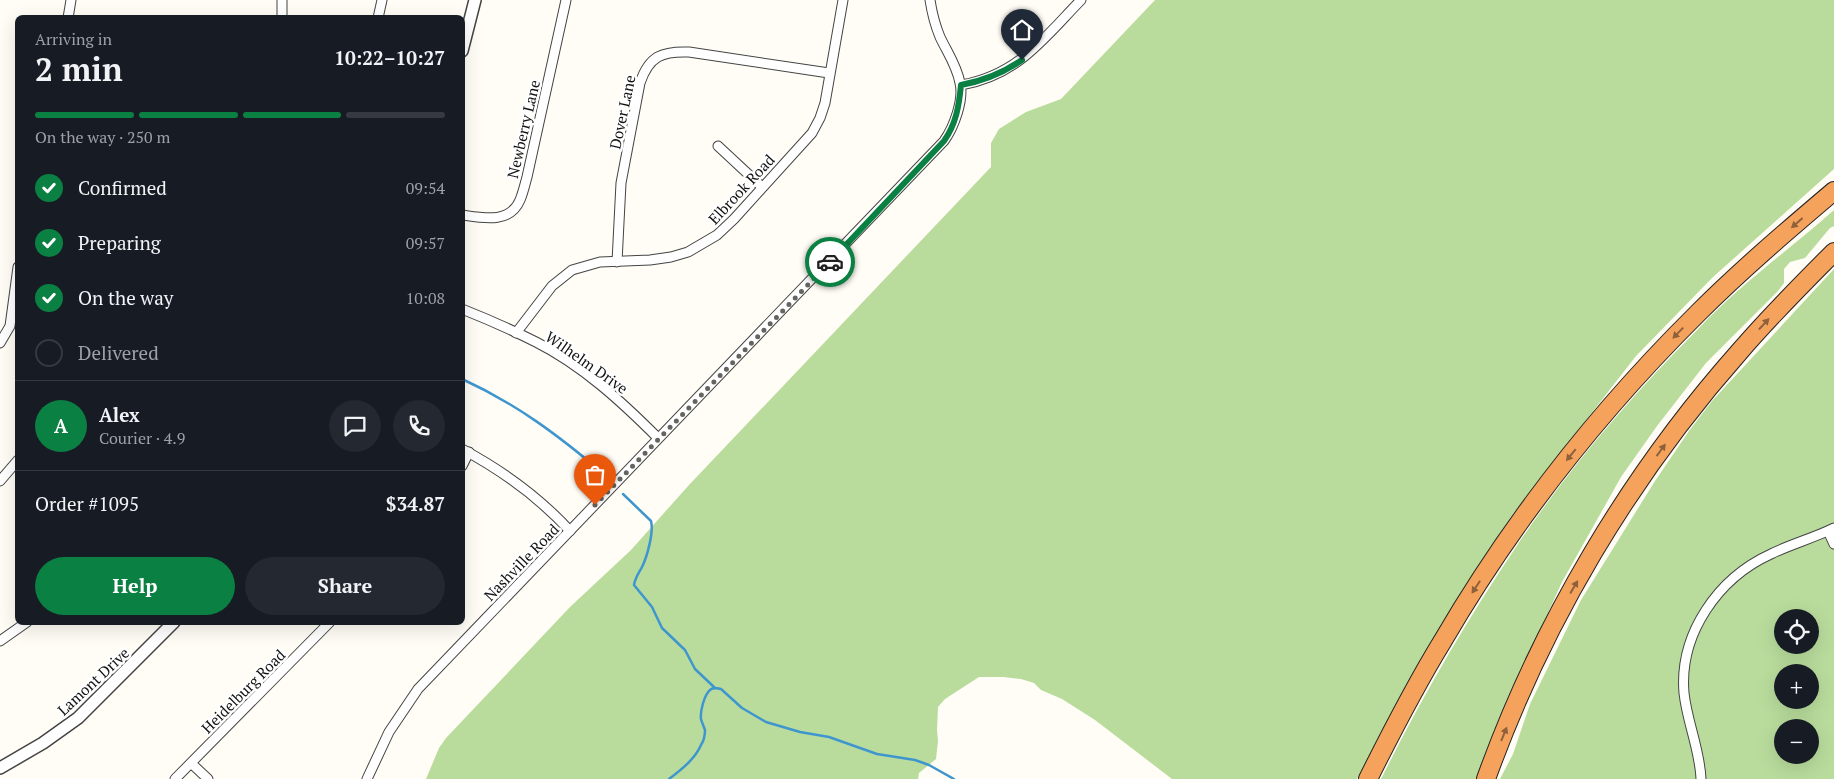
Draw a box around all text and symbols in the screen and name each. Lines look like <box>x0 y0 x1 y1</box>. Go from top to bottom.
pin <box>1001 9 1043 60</box>
icon: home <box>1008 16 1036 44</box>
text: Arriving in <box>35 28 112 50</box>
text: 10:22–10:27 <box>334 45 445 70</box>
text: 2 min <box>35 48 123 90</box>
street label: Dover Lane <box>604 73 640 151</box>
street label: Newberry Lane <box>502 78 544 180</box>
text: On the way · 250 m <box>35 126 170 148</box>
street label: Elbrook Road <box>703 150 779 228</box>
icon: check <box>35 174 63 202</box>
text: Confirmed <box>78 175 167 200</box>
text: 09:54 <box>406 177 445 199</box>
one-way arrow <box>1791 217 1804 228</box>
icon: check <box>35 229 63 257</box>
text: Preparing <box>78 230 161 255</box>
text: 09:57 <box>406 232 445 254</box>
courier <box>805 237 855 287</box>
icon: car <box>816 248 844 276</box>
icon: check <box>35 284 63 312</box>
text: On the way <box>78 285 173 310</box>
text: 10:08 <box>406 287 445 309</box>
one-way arrow <box>1758 319 1770 331</box>
street label: Wilhelm Drive <box>542 326 632 398</box>
one-way arrow <box>1672 327 1684 339</box>
text: Delivered <box>78 340 159 365</box>
button: chat <box>329 400 381 452</box>
button: phone <box>393 400 445 452</box>
text: Alex <box>99 402 140 427</box>
text: A <box>54 413 68 438</box>
text: Courier · 4.9 <box>99 427 185 449</box>
one-way arrow <box>1656 443 1666 457</box>
one-way arrow <box>1565 448 1576 461</box>
pin <box>574 454 616 505</box>
icon: bag <box>581 461 609 489</box>
text: Order #1095 <box>35 491 139 516</box>
text: $34.87 <box>386 491 445 516</box>
street label: Nashville Road <box>479 519 563 605</box>
button: Help <box>35 557 235 615</box>
button: Share <box>245 557 445 615</box>
one-way arrow <box>1471 580 1480 593</box>
one-way arrow <box>1569 580 1578 594</box>
map controls <box>1774 609 1819 764</box>
button: locate <box>1774 609 1819 654</box>
street label: Lamont Drive <box>53 643 133 719</box>
street label: Heidelburg Road <box>197 645 289 737</box>
button: + <box>1774 664 1819 709</box>
button: − <box>1774 719 1819 764</box>
one-way arrow <box>1500 726 1508 741</box>

